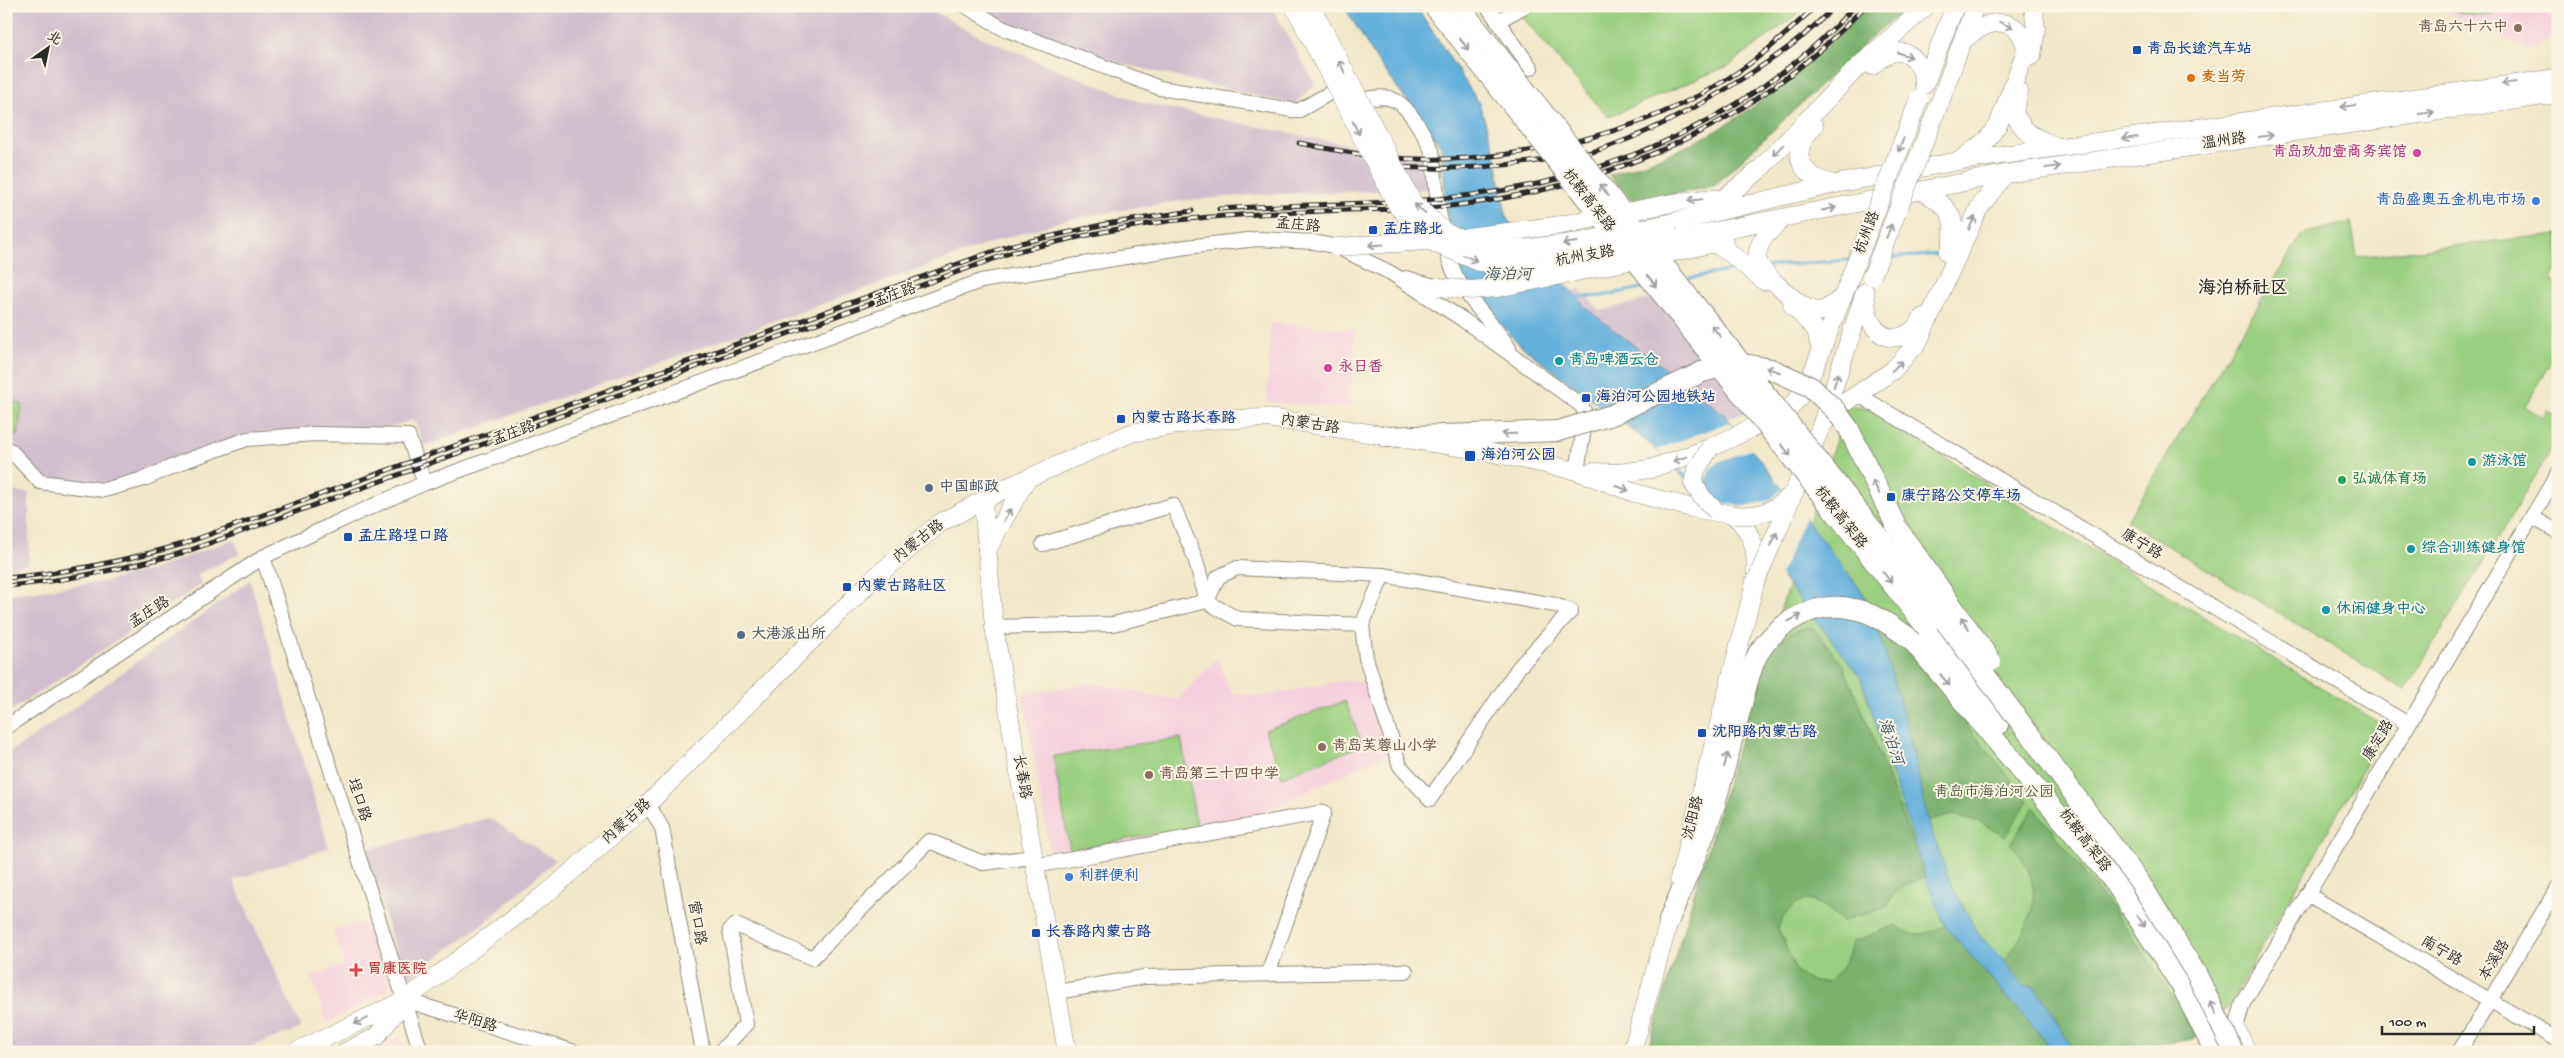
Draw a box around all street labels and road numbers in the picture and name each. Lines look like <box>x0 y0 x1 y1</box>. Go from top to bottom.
street label: 温州路 <box>2200 130 2248 154</box>
street label: 杭鞍高架路 <box>1558 165 1619 236</box>
street label: 杭州路 <box>1851 208 1884 257</box>
street label: 孟庄路 <box>1275 215 1321 237</box>
street label: 杭州支路 <box>1554 242 1616 271</box>
street label: 孟庄路 <box>871 280 919 312</box>
street label: 内蒙古路 <box>1279 411 1341 439</box>
street label: 孟庄路 <box>490 418 538 450</box>
street label: 杭鞍高架路 <box>1810 482 1871 553</box>
street label: 内蒙古路 <box>890 516 948 568</box>
street label: 康宁路 <box>2117 526 2165 564</box>
street label: 孟庄路 <box>126 593 174 633</box>
street label: 康定路 <box>2360 717 2398 765</box>
street label: 长春路 <box>1008 753 1034 801</box>
street label: 埕口路 <box>342 776 374 824</box>
street label: 沈阳路 <box>1680 794 1708 842</box>
street label: 内蒙古路 <box>599 795 655 849</box>
street label: 杭鞍高架路 <box>2054 805 2115 876</box>
street label: 营口路 <box>683 899 709 947</box>
street label: 南宁路 <box>2417 932 2465 971</box>
street label: 本溪路 <box>2476 937 2514 985</box>
street label: 华阳路 <box>451 1007 499 1037</box>

